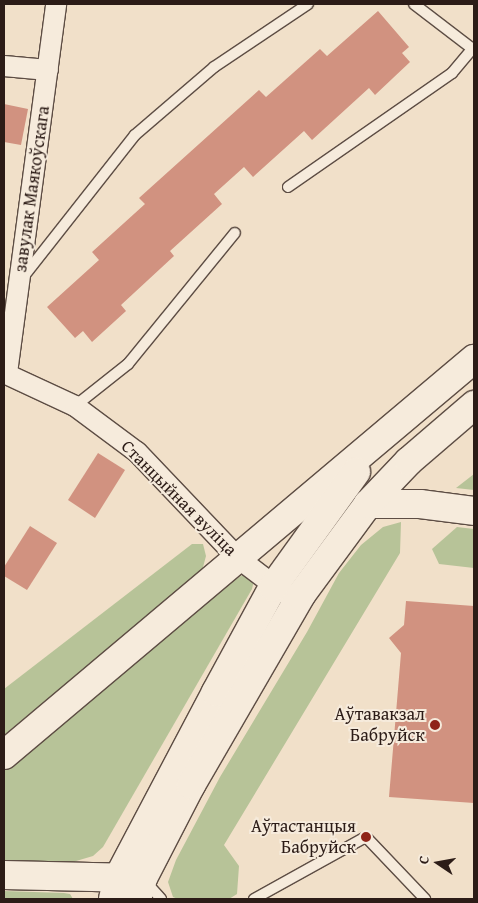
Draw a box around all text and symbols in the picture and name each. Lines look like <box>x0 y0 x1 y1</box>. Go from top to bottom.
street label: завулак Маякоўскага <box>10 104 54 274</box>
street label: Станцыйная вуліца <box>117 436 241 560</box>
place label: Аўтавакзал Бабруйск <box>335 704 425 746</box>
marker: Аўтавакзал Бабруйск <box>429 719 441 731</box>
place label: Аўтастанцыя Бабруйск <box>251 816 356 859</box>
marker: Аўтастанцыя Бабруйск <box>360 831 372 843</box>
north arrow <box>413 838 463 888</box>
text: С <box>413 854 434 866</box>

